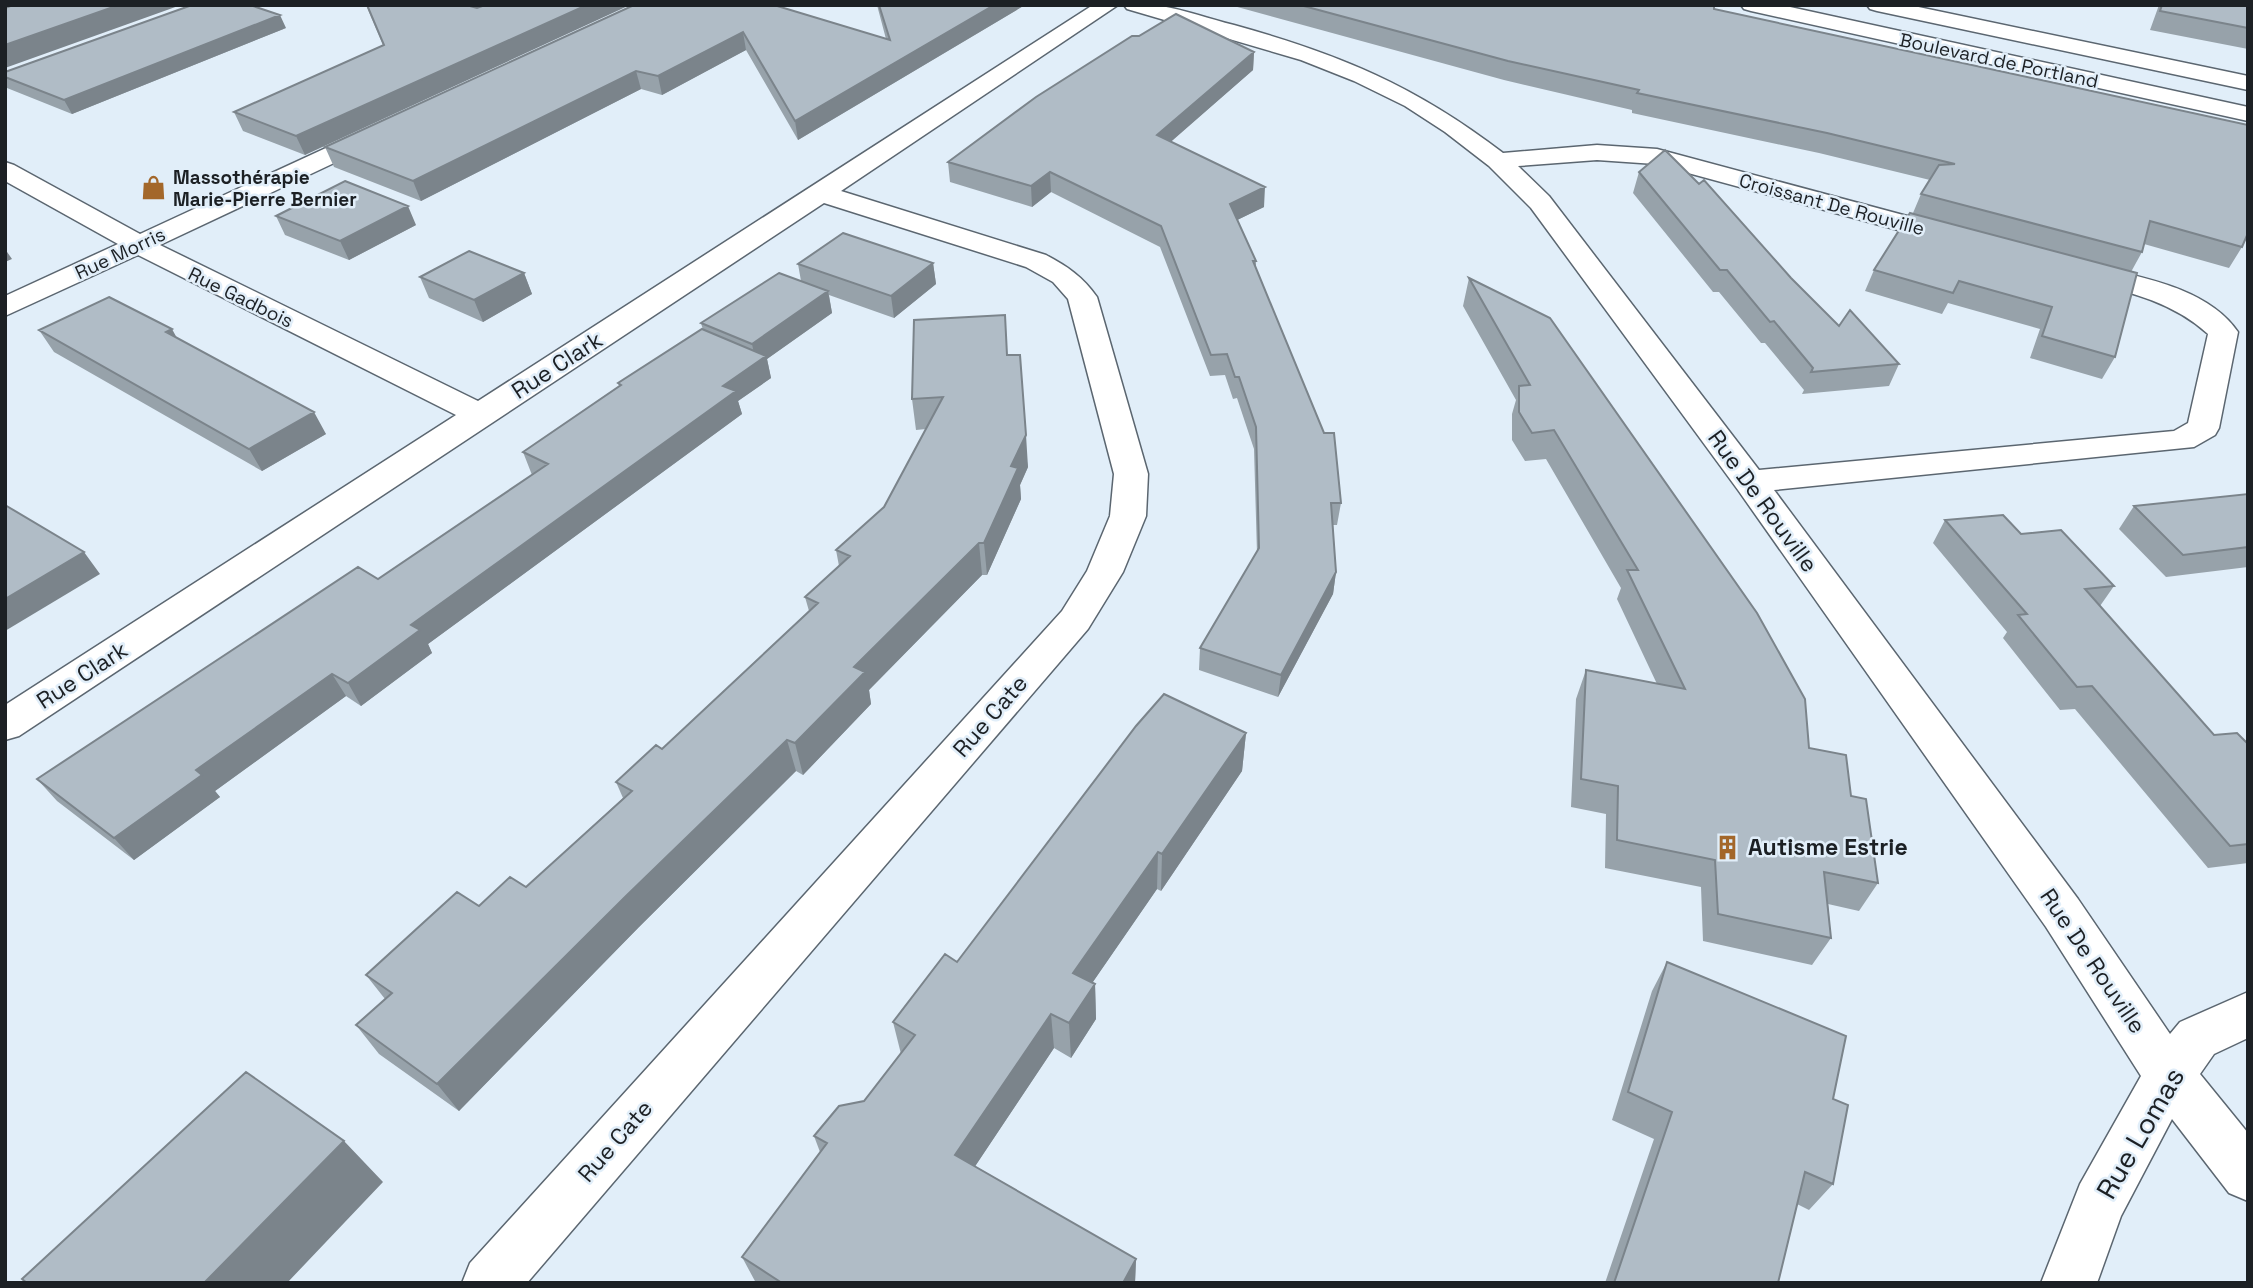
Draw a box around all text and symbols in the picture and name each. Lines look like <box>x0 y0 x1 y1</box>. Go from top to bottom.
street label: Boulevard de Portland <box>1897 27 2101 94</box>
place label: Massothérapie Marie-Pierre Bernier <box>173 165 357 212</box>
street label: Croissant De Rouville <box>1736 168 1927 241</box>
shop icon: Massothérapie Marie-Pierre Bernier <box>139 174 167 202</box>
street label: Rue Morris <box>71 222 169 285</box>
street label: Rue Gadbois <box>184 261 297 334</box>
street label: Rue Clark <box>506 324 608 406</box>
street label: Rue De Rouville <box>1701 424 1825 578</box>
street label: Rue Clark <box>31 634 133 716</box>
street label: Rue Cate <box>946 669 1034 763</box>
place label: Autisme Estrie <box>1748 832 1908 862</box>
building icon: Autisme Estrie <box>1714 833 1742 861</box>
street label: Rue De Rouville <box>2033 883 2153 1039</box>
street label: Rue Lomas <box>2088 1061 2192 1205</box>
street label: Rue Cate <box>571 1094 659 1188</box>

